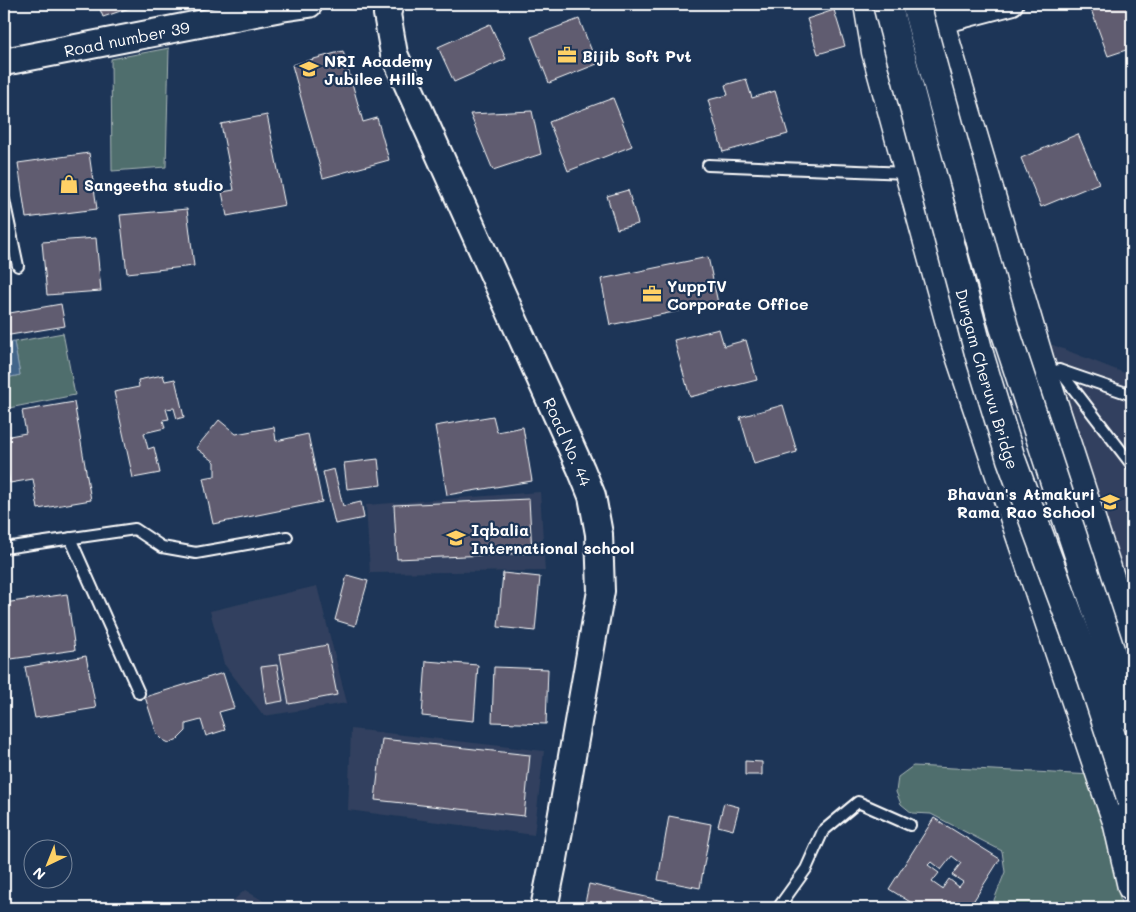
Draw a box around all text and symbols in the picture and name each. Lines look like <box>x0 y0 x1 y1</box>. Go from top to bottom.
street label: Road number 39 <box>62 16 191 61</box>
office icon: Bijib Soft Pvt <box>556 44 578 66</box>
place label: Bijib Soft Pvt <box>582 45 692 66</box>
place label: NRI Academy Jubilee Hills <box>324 50 433 89</box>
school or university icon: NRI Academy Jubilee Hills <box>298 58 320 80</box>
shop icon: Sangeetha studio <box>58 173 80 195</box>
place label: Sangeetha studio <box>84 174 223 195</box>
place label: YuppTV Corporate Office <box>667 275 808 314</box>
office icon: YuppTV Corporate Office <box>641 283 663 305</box>
street label: Durgam Cheruvu Bridge <box>952 286 1024 472</box>
street label: Road No. 44 <box>539 394 597 490</box>
place label: Bhavan's Atmakuri Rama Rao School <box>947 483 1095 522</box>
school or university icon: Bhavan's Atmakuri Rama Rao School <box>1099 491 1121 513</box>
place label: Iqbalia International school <box>471 519 634 558</box>
school or university icon: Iqbalia International school <box>445 527 467 549</box>
north arrow <box>22 840 72 890</box>
text: N <box>28 863 49 884</box>

